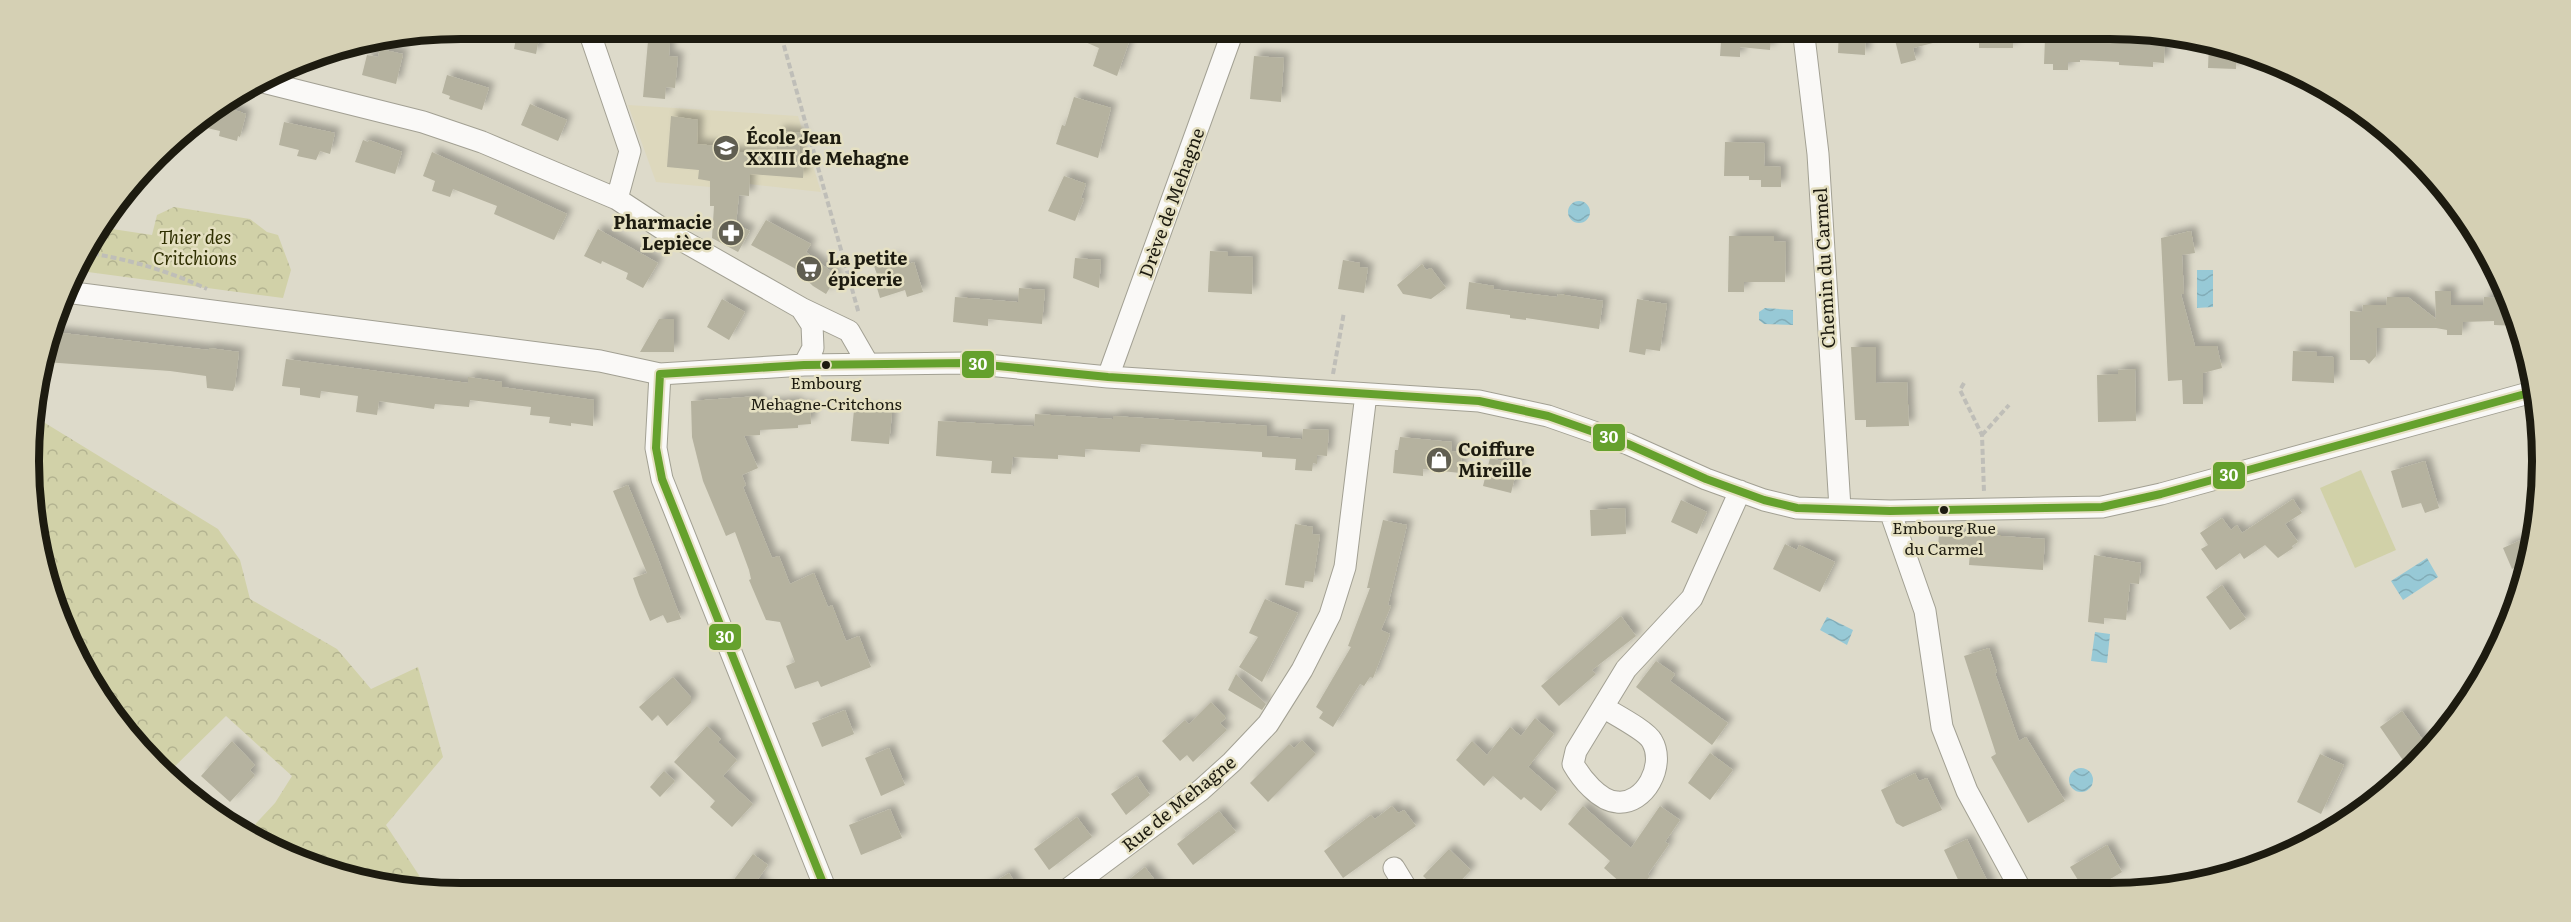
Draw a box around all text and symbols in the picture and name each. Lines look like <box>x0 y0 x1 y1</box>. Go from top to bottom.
place label: École Jean XXIII de Mehagne <box>746 123 909 171</box>
street label: Drève de Mehagne <box>1131 124 1210 281</box>
school or university icon: École Jean XXIII de Mehagne <box>711 133 741 163</box>
street label: Chemin du Carmel <box>1806 187 1841 349</box>
place label: Pharmacie Lepièce <box>613 208 712 256</box>
pharmacy icon: Pharmacie Lepièce <box>716 218 746 248</box>
park label: Thier des Critchions <box>153 223 237 271</box>
place label: La petite épicerie <box>828 244 907 292</box>
supermarket icon: La petite épicerie <box>794 254 824 284</box>
line badge: 30 <box>961 350 995 379</box>
text: 30 <box>969 351 988 375</box>
marker: Embourg Mehagne-Critchons <box>820 359 832 371</box>
place label: Embourg Mehagne-Critchons <box>750 370 902 415</box>
line badge: 30 <box>1592 423 1626 452</box>
text: 30 <box>1600 424 1619 448</box>
place label: Coiffure Mireille <box>1458 435 1535 483</box>
shop icon: Coiffure Mireille <box>1424 445 1454 475</box>
line badge: 30 <box>2212 461 2246 490</box>
text: 30 <box>2220 462 2239 486</box>
marker: Embourg Rue du Carmel <box>1938 504 1950 516</box>
place label: Embourg Rue du Carmel <box>1892 515 1996 560</box>
line badge: 30 <box>708 623 742 651</box>
text: 30 <box>716 624 735 648</box>
street label: Rue de Mehagne <box>1115 748 1241 857</box>

